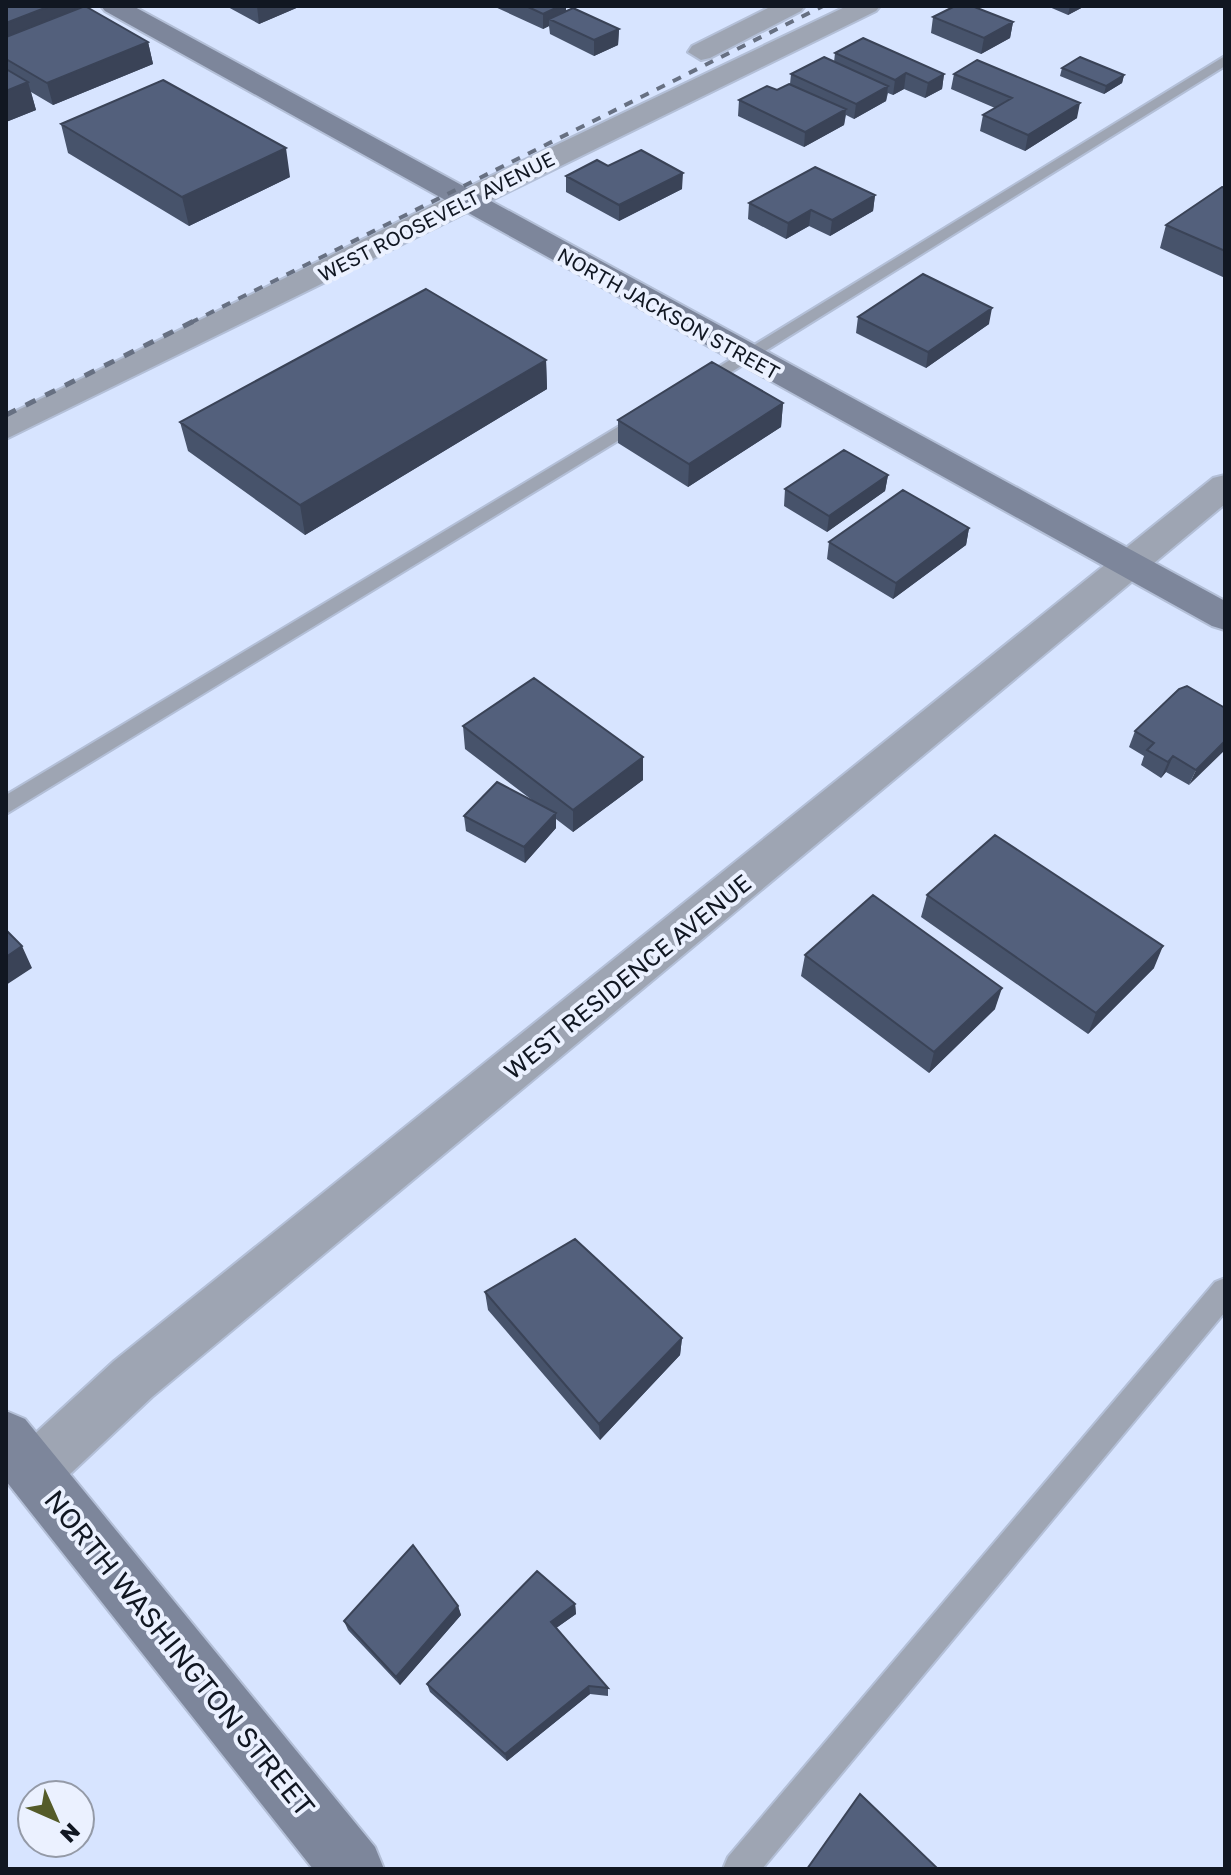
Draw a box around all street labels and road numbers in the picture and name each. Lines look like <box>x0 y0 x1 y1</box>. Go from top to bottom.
street label: WEST ROOSEVELT AVENUE <box>314 146 558 286</box>
street label: NORTH JACKSON STREET <box>554 242 784 384</box>
street label: WEST RESIDENCE AVENUE <box>498 867 756 1085</box>
street label: NORTH WASHINGTON STREET <box>38 1483 322 1823</box>

